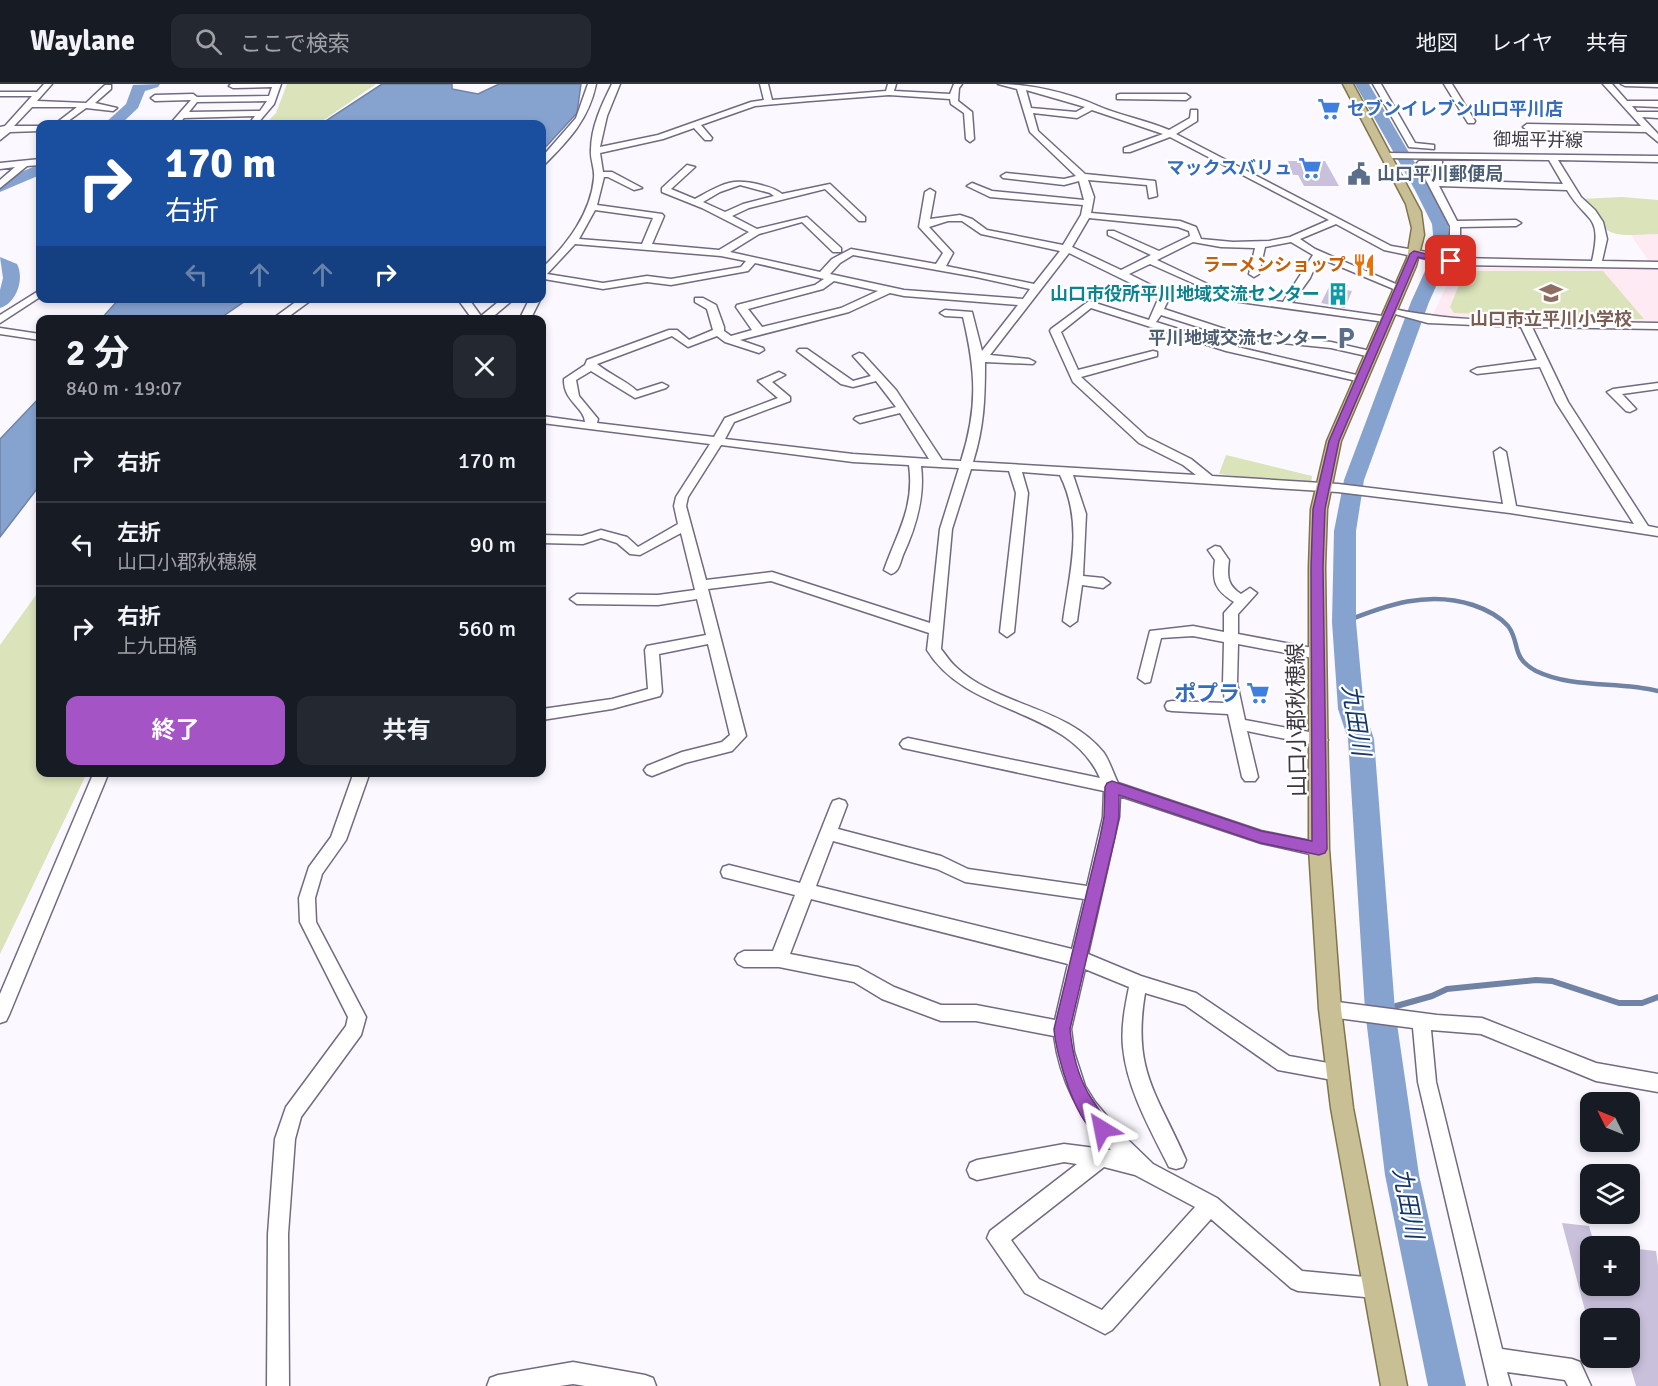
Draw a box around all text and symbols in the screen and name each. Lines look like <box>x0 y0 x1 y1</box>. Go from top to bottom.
search box <box>171 14 591 68</box>
text: Waylane <box>30 24 135 58</box>
icon: search <box>192 25 225 58</box>
text: ここで検索 <box>240 30 350 57</box>
text: 地図 <box>1416 30 1458 56</box>
text: レイヤ <box>1491 30 1553 56</box>
text: 共有 <box>1586 30 1628 56</box>
supermarket icon: セブンイレブン山口平川店 <box>1316 96 1342 122</box>
place label: セブンイレブン山口平川店 <box>1347 98 1563 120</box>
street label: 御堀平井線 <box>1493 128 1583 152</box>
text: 170 m <box>165 138 276 189</box>
icon: right <box>66 144 144 222</box>
supermarket icon: マックスバリュ <box>1297 155 1323 181</box>
place label: マックスバリュ <box>1167 157 1292 179</box>
public building icon: 山口平川郵便局 <box>1346 161 1372 187</box>
place label: 山口平川郵便局 <box>1377 163 1503 185</box>
text: 右折 <box>165 195 219 228</box>
pin <box>1425 235 1476 286</box>
icon: arrive <box>1434 244 1467 277</box>
restaurant icon: ラーメンショップ <box>1351 252 1377 278</box>
place label: ラーメンショップ <box>1203 254 1346 276</box>
icon: left <box>180 258 213 291</box>
icon: ahead <box>243 258 276 291</box>
icon: ahead <box>306 258 339 291</box>
icon: right <box>369 258 402 291</box>
school or university icon: 山口市立平川小学校 <box>1538 280 1564 306</box>
building icon: 山口市役所平川地域交流センター <box>1325 281 1351 307</box>
place label: 山口市役所平川地域交流センター <box>1050 283 1320 305</box>
place label: 山口市立平川小学校 <box>1470 308 1632 330</box>
parking icon: 平川地域交流センター <box>1333 325 1359 351</box>
place label: 平川地域交流センター <box>1148 327 1328 349</box>
text: 2 分 <box>66 331 129 376</box>
button: close <box>453 335 516 398</box>
text: 840 m · 19:07 <box>66 376 182 401</box>
icon: right <box>66 444 99 477</box>
text: 170 m <box>458 447 516 474</box>
text: 右折 <box>117 449 161 476</box>
text: 左折 <box>117 519 161 546</box>
icon: left <box>66 528 99 561</box>
text: 90 m <box>470 531 516 558</box>
text: 山口小郡秋穂線 <box>117 550 257 575</box>
text: 右折 <box>117 603 161 630</box>
icon: right <box>66 612 99 645</box>
text: 560 m <box>458 615 516 642</box>
text: 上九田橋 <box>117 634 197 659</box>
street label: 山口小郡秋穂線 <box>1282 643 1311 797</box>
place label: ポプラ <box>1174 680 1240 707</box>
supermarket icon: ポプラ <box>1245 680 1271 706</box>
water label: 九田川 <box>1336 682 1377 761</box>
button: 終了 <box>66 696 285 765</box>
button: 共有 <box>297 696 516 765</box>
north arrow <box>1580 1092 1640 1152</box>
map controls <box>1580 1092 1640 1368</box>
position arrow <box>1070 1097 1134 1161</box>
button: layers <box>1580 1164 1640 1224</box>
water label: 九田川 <box>1386 1165 1430 1244</box>
button: + <box>1580 1236 1640 1296</box>
button: − <box>1580 1308 1640 1368</box>

